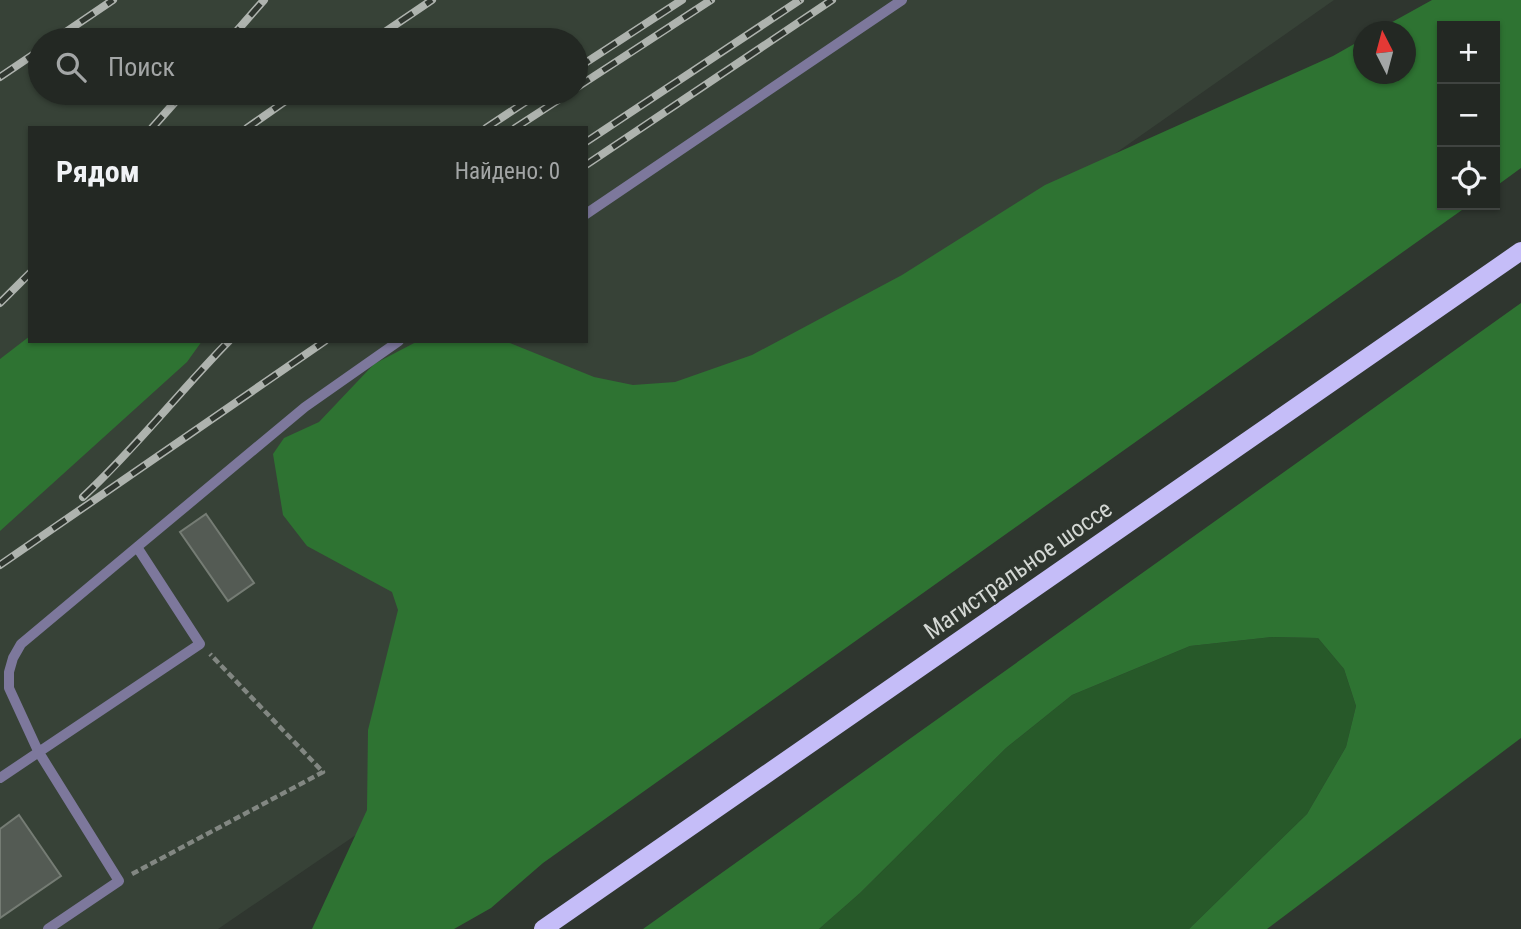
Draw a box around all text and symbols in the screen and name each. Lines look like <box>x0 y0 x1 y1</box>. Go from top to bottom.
north arrow <box>1353 21 1416 84</box>
map controls <box>1437 21 1500 210</box>
button: + <box>1437 21 1500 84</box>
search box <box>28 28 588 105</box>
icon: search <box>52 48 90 86</box>
text: Поиск <box>108 52 175 82</box>
button: − <box>1437 84 1500 147</box>
button: locate <box>1437 147 1500 210</box>
text: Рядом <box>56 154 140 189</box>
text: Найдено: 0 <box>455 158 560 185</box>
street label: Магистральное шоссе <box>919 495 1117 645</box>

